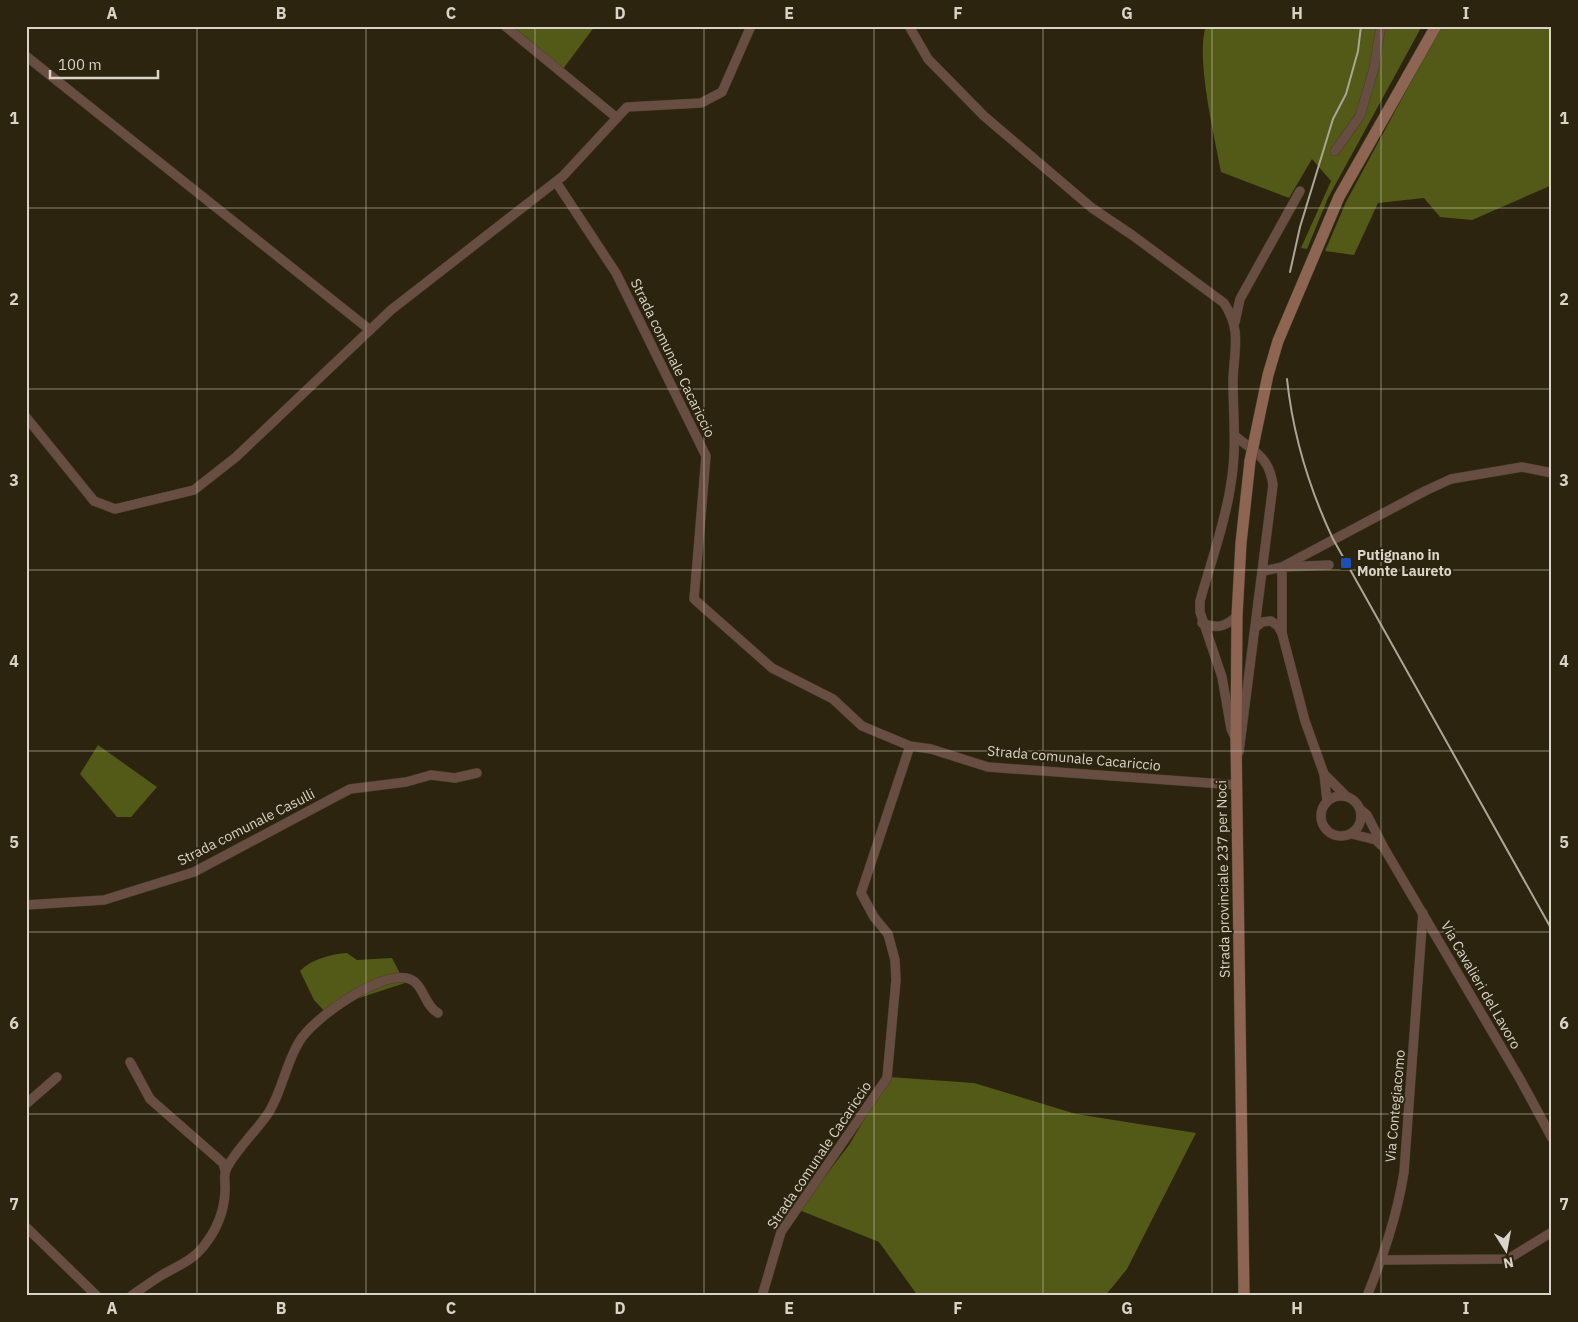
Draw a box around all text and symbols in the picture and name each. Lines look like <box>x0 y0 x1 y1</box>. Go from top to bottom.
text: A <box>107 3 118 23</box>
text: B <box>276 3 287 23</box>
text: C <box>446 3 456 23</box>
text: D <box>614 3 626 23</box>
text: E <box>784 3 794 23</box>
text: F <box>953 3 963 23</box>
text: G <box>1121 3 1133 23</box>
text: H <box>1291 3 1303 23</box>
text: I <box>1463 3 1470 23</box>
scale bar <box>50 48 158 80</box>
text: 100 m <box>58 55 102 74</box>
text: 1 <box>9 108 19 128</box>
text: 1 <box>1559 108 1569 128</box>
street label: Strada comunale Cacariccio <box>627 276 719 440</box>
text: 2 <box>9 289 19 309</box>
text: 2 <box>1559 289 1569 309</box>
text: 3 <box>9 470 19 490</box>
text: 3 <box>1559 470 1569 490</box>
place label: Putignano in Monte Laureto <box>1357 546 1452 580</box>
marker: Putignano in Monte Laureto <box>1339 556 1353 570</box>
text: 4 <box>9 651 19 671</box>
text: 4 <box>1559 651 1569 671</box>
street label: Strada comunale Cacariccio <box>986 741 1162 775</box>
street label: Strada provinciale 237 per Noci <box>1212 780 1234 978</box>
street label: Strada comunale Casulli <box>174 785 318 869</box>
text: 5 <box>9 832 19 852</box>
text: 5 <box>1559 832 1569 852</box>
street label: Via Cavalieri del Lavoro <box>1437 918 1525 1052</box>
text: 6 <box>9 1013 19 1033</box>
text: 6 <box>1559 1013 1569 1033</box>
street label: Via Contegiacomo <box>1381 1049 1409 1163</box>
street label: Strada comunale Cacariccio <box>763 1078 875 1232</box>
text: 7 <box>9 1194 19 1214</box>
text: 7 <box>1559 1194 1569 1214</box>
north arrow <box>1480 1224 1530 1274</box>
text: N <box>1502 1253 1515 1273</box>
text: A <box>107 1298 118 1318</box>
text: B <box>276 1298 287 1318</box>
text: C <box>446 1298 456 1318</box>
text: D <box>614 1298 626 1318</box>
text: E <box>784 1298 794 1318</box>
text: F <box>953 1298 963 1318</box>
text: G <box>1121 1298 1133 1318</box>
text: H <box>1291 1298 1303 1318</box>
text: I <box>1463 1298 1470 1318</box>

